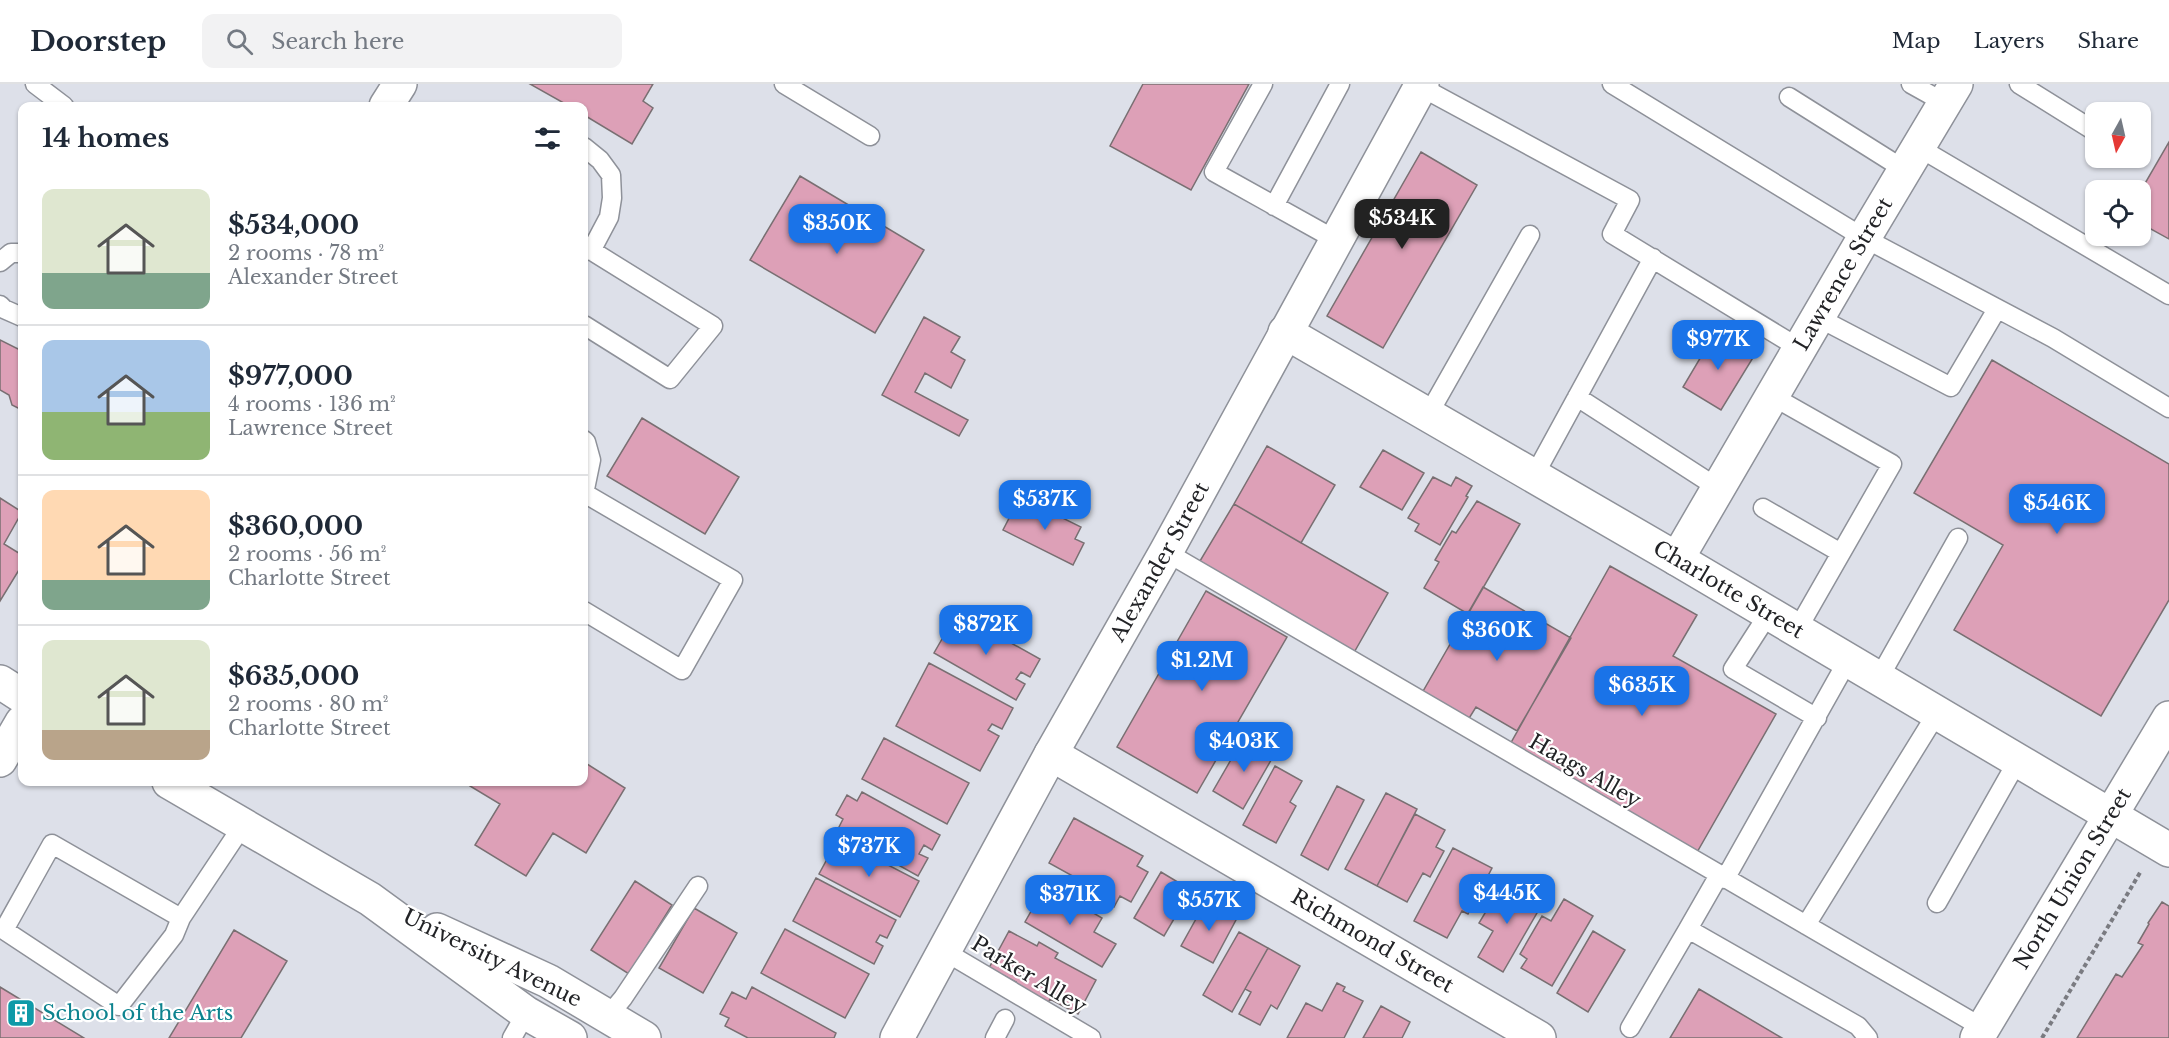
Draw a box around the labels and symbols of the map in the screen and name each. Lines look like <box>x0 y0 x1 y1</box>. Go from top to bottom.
north arrow <box>2085 102 2151 168</box>
street label: Lawrence Street <box>1788 193 1898 355</box>
pin: $534K <box>1360 199 1444 250</box>
pin: $350K <box>795 204 879 255</box>
pin: $977K <box>1676 320 1760 371</box>
street label: Alexander Street <box>1104 477 1215 647</box>
pin: $537K <box>1003 480 1087 531</box>
pin: $546K <box>2015 484 2099 535</box>
street label: Charlotte Street <box>1649 535 1809 644</box>
pin: $872K <box>944 605 1028 656</box>
pin: $360K <box>1455 611 1539 662</box>
pin: $1.2M <box>1160 641 1244 692</box>
pin: $635K <box>1600 666 1684 717</box>
pin: $403K <box>1202 722 1286 773</box>
street label: Haags Alley <box>1524 728 1646 814</box>
street label: North Union Street <box>2008 783 2137 974</box>
pin: $737K <box>827 827 911 878</box>
pin: $445K <box>1465 874 1549 925</box>
pin: $371K <box>1028 875 1112 926</box>
pin: $557K <box>1167 881 1251 932</box>
street label: Richmond Street <box>1287 884 1458 999</box>
street label: University Avenue <box>398 903 586 1013</box>
street label: Parker Alley <box>967 930 1092 1020</box>
building icon: School of the Arts <box>5 997 37 1029</box>
place label: School of the Arts <box>42 1000 233 1026</box>

